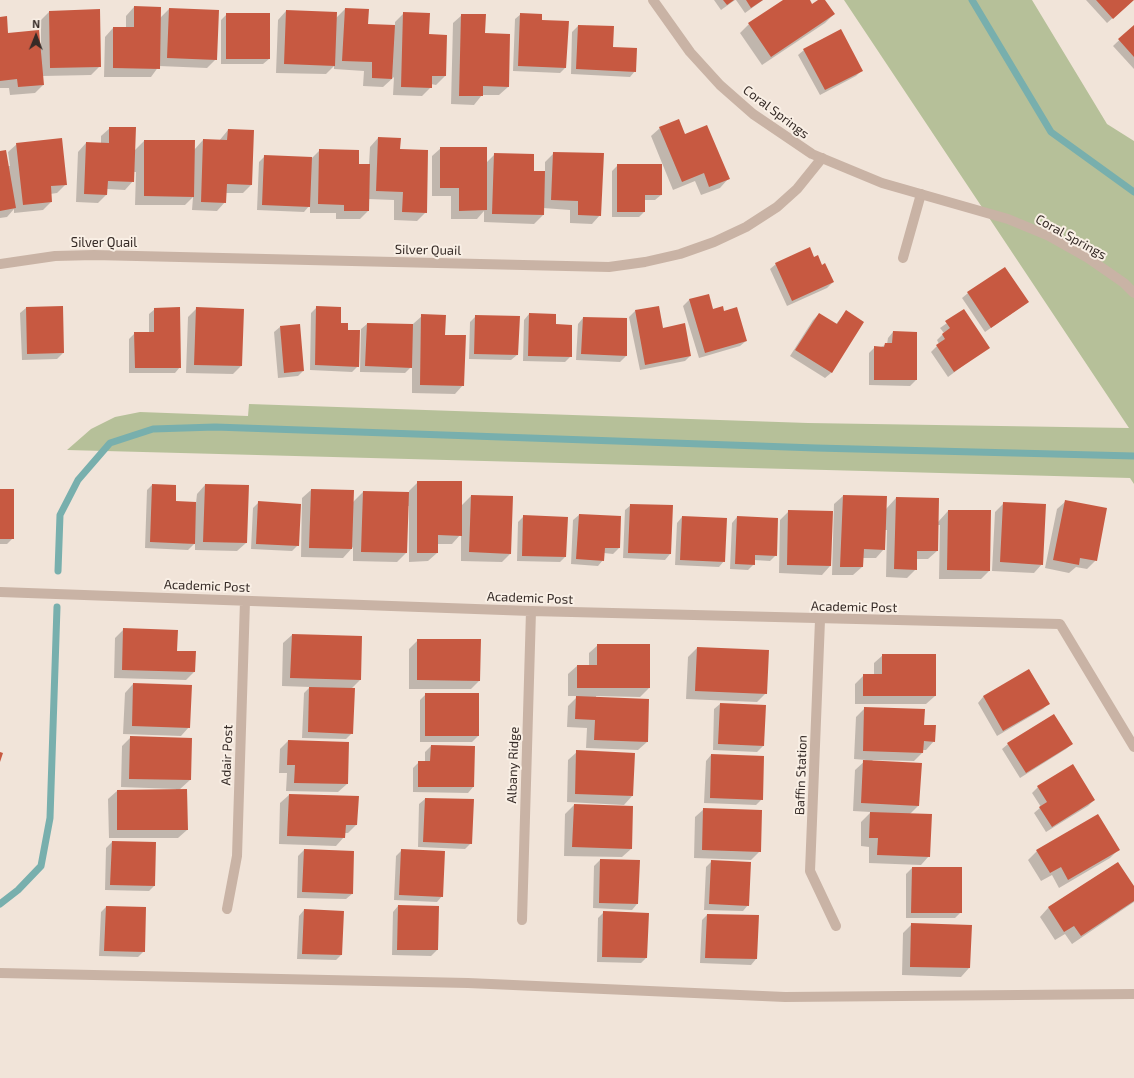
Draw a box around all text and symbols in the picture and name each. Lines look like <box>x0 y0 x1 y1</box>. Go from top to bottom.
north arrow <box>16 16 56 56</box>
text: N <box>32 17 40 30</box>
street label: Coral Springs <box>740 82 812 142</box>
street label: Coral Springs <box>1033 211 1109 263</box>
street label: Silver Quail <box>71 235 137 251</box>
street label: Silver Quail <box>395 242 461 258</box>
street label: Academic Post <box>164 577 250 595</box>
street label: Academic Post <box>487 589 573 607</box>
street label: Academic Post <box>811 598 897 616</box>
street label: Adair Post <box>218 724 236 786</box>
street label: Albany Ridge <box>504 726 522 804</box>
street label: Baffin Station <box>792 735 810 815</box>

